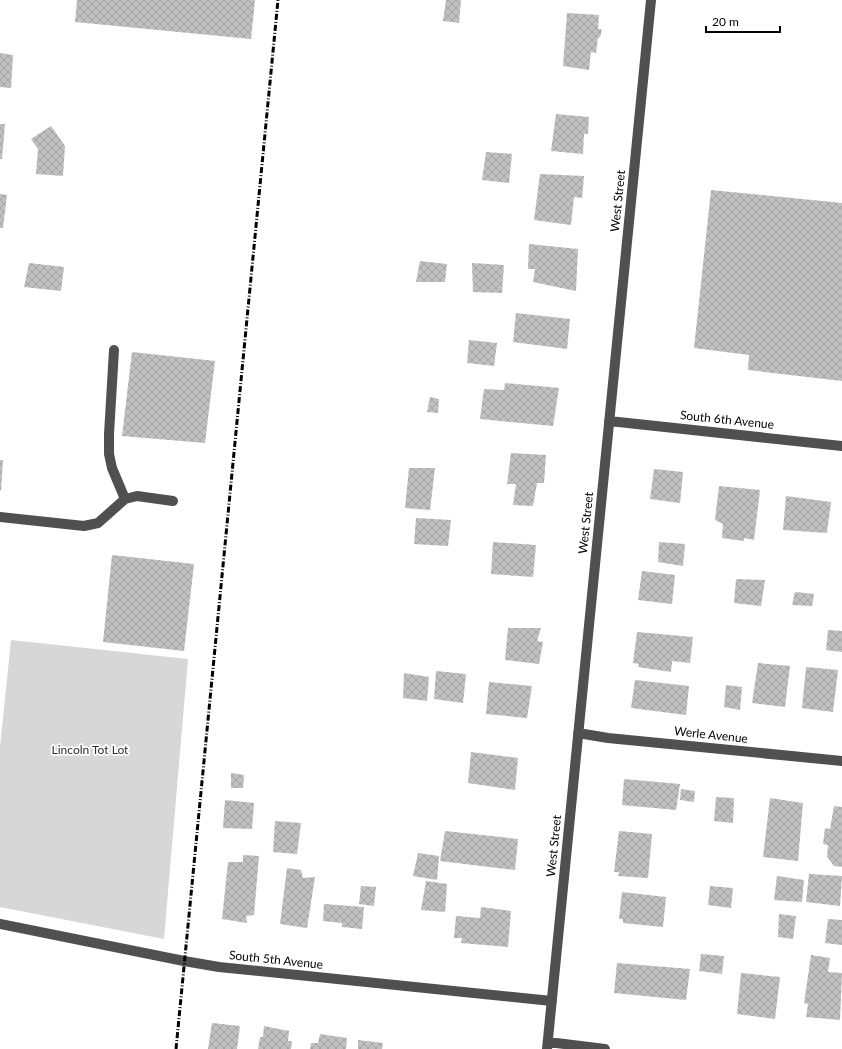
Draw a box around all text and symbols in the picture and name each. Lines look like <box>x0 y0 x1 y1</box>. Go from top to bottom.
scale bar <box>706 8 780 34</box>
text: 20 m <box>712 14 739 29</box>
street label: West Street <box>607 169 628 233</box>
street label: South 6th Avenue <box>679 407 775 432</box>
street label: West Street <box>575 491 596 555</box>
street label: Werle Avenue <box>673 723 749 746</box>
park label: Lincoln Tot Lot <box>52 742 129 757</box>
street label: West Street <box>543 814 564 878</box>
street label: South 5th Avenue <box>228 947 324 972</box>

